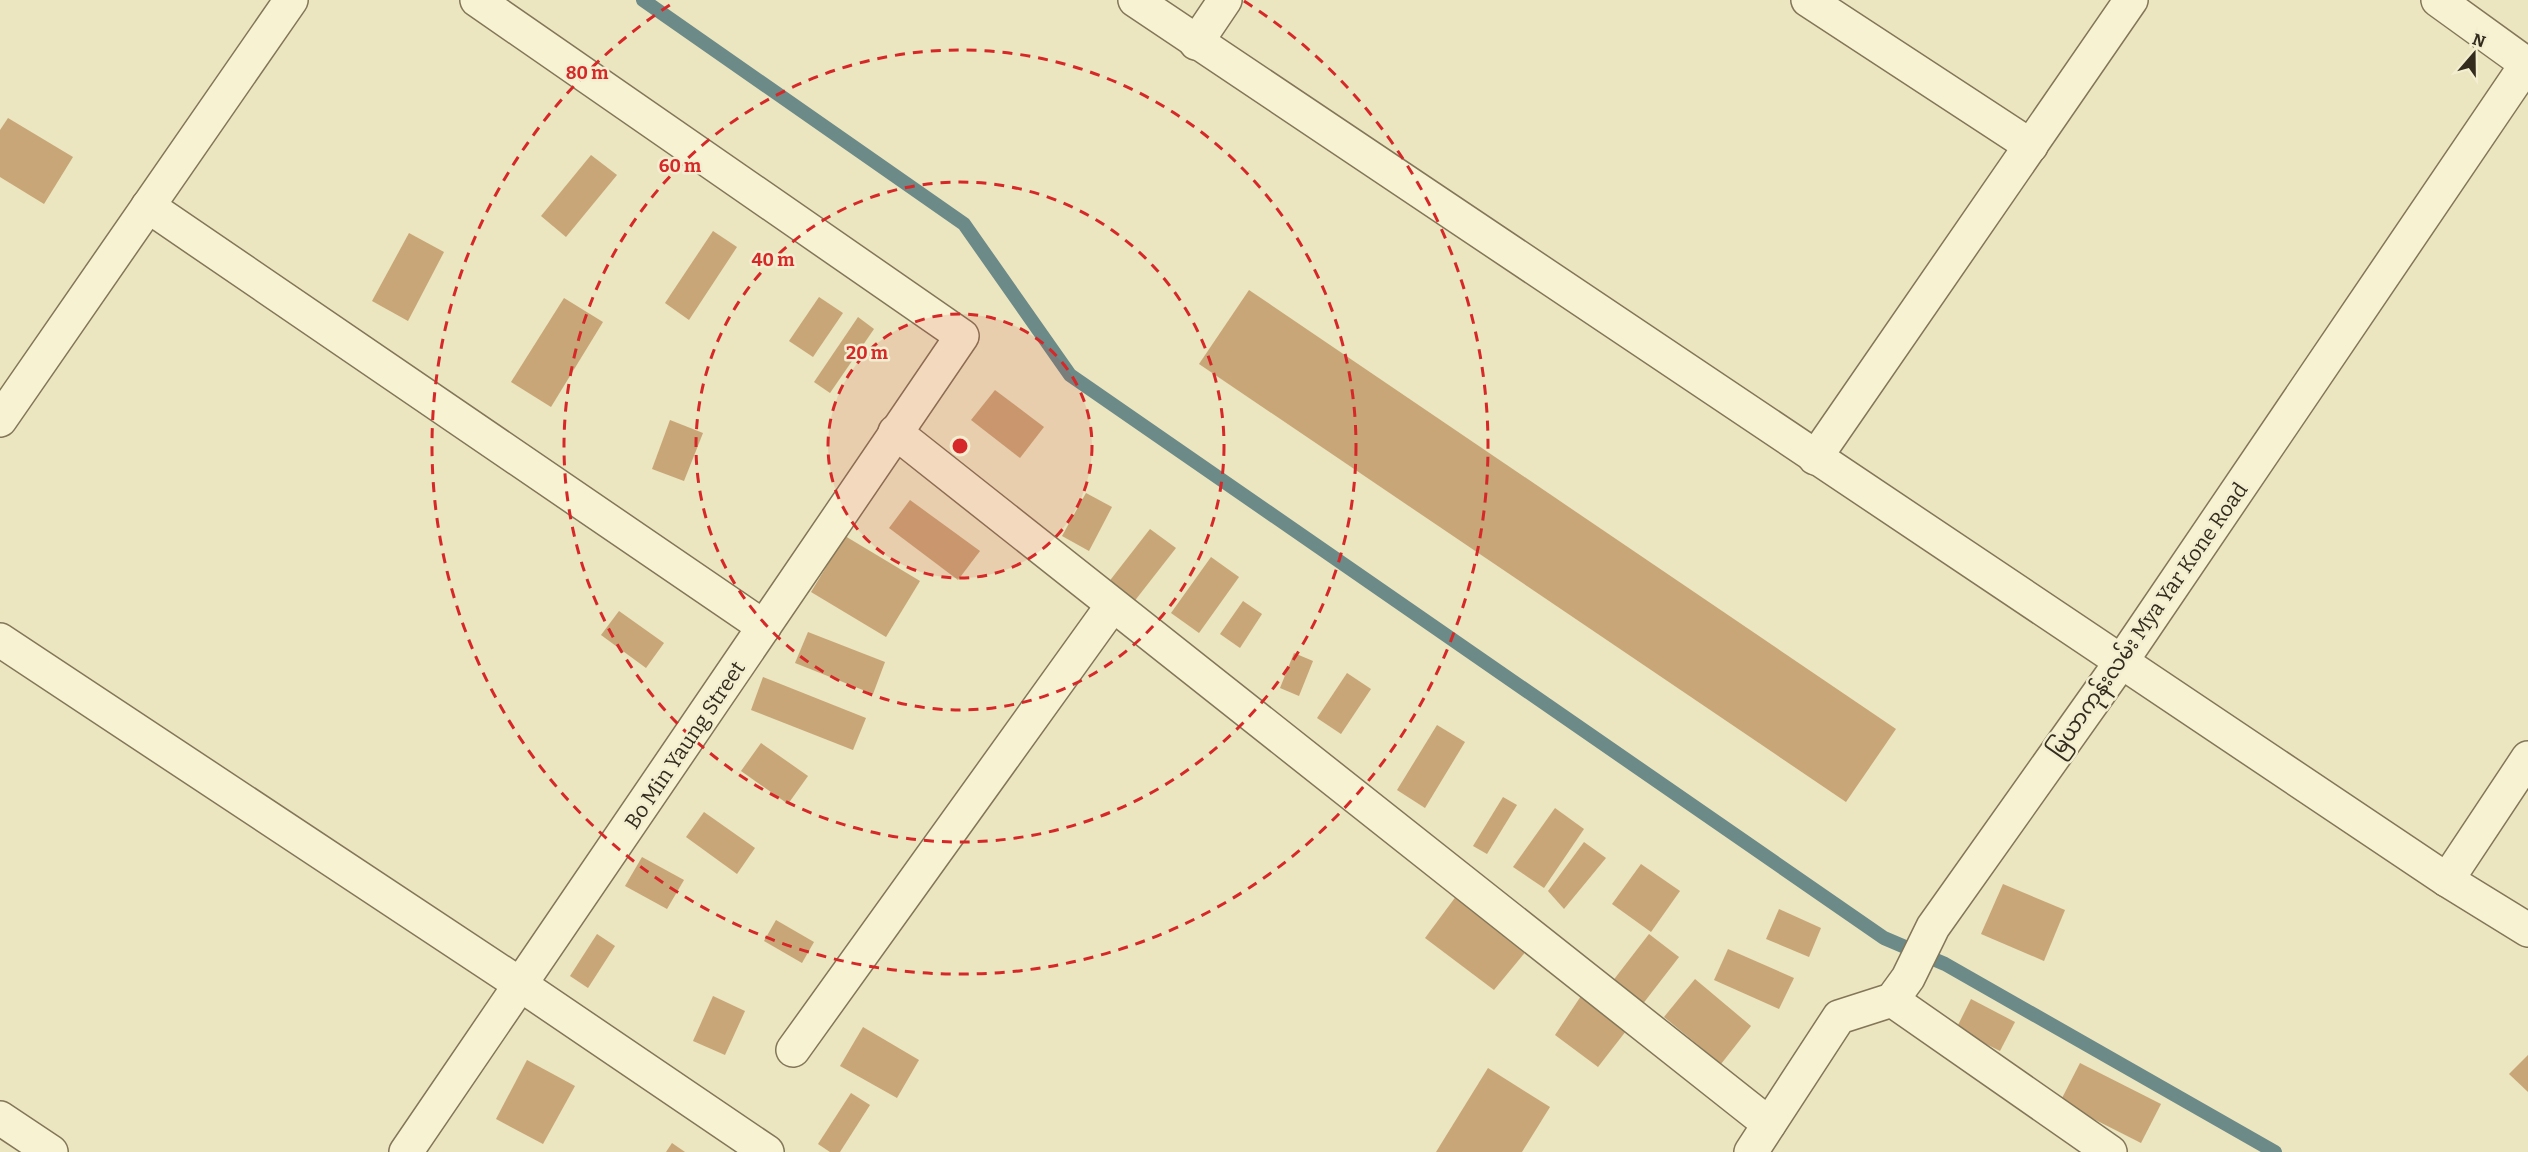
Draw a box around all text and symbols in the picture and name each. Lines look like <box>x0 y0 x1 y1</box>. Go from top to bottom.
north arrow <box>2444 24 2504 84</box>
text: N <box>2470 29 2488 51</box>
text: 80 m <box>566 62 608 84</box>
text: 60 m <box>659 155 701 177</box>
text: 40 m <box>752 249 794 271</box>
text: 20 m <box>846 342 888 364</box>
centre of rings <box>950 436 970 456</box>
street label: မြယာကုန်းလမ်း Mya Yar Kone Road <box>2040 476 2257 765</box>
street label: Bo Min Yaung Street <box>619 656 751 834</box>

